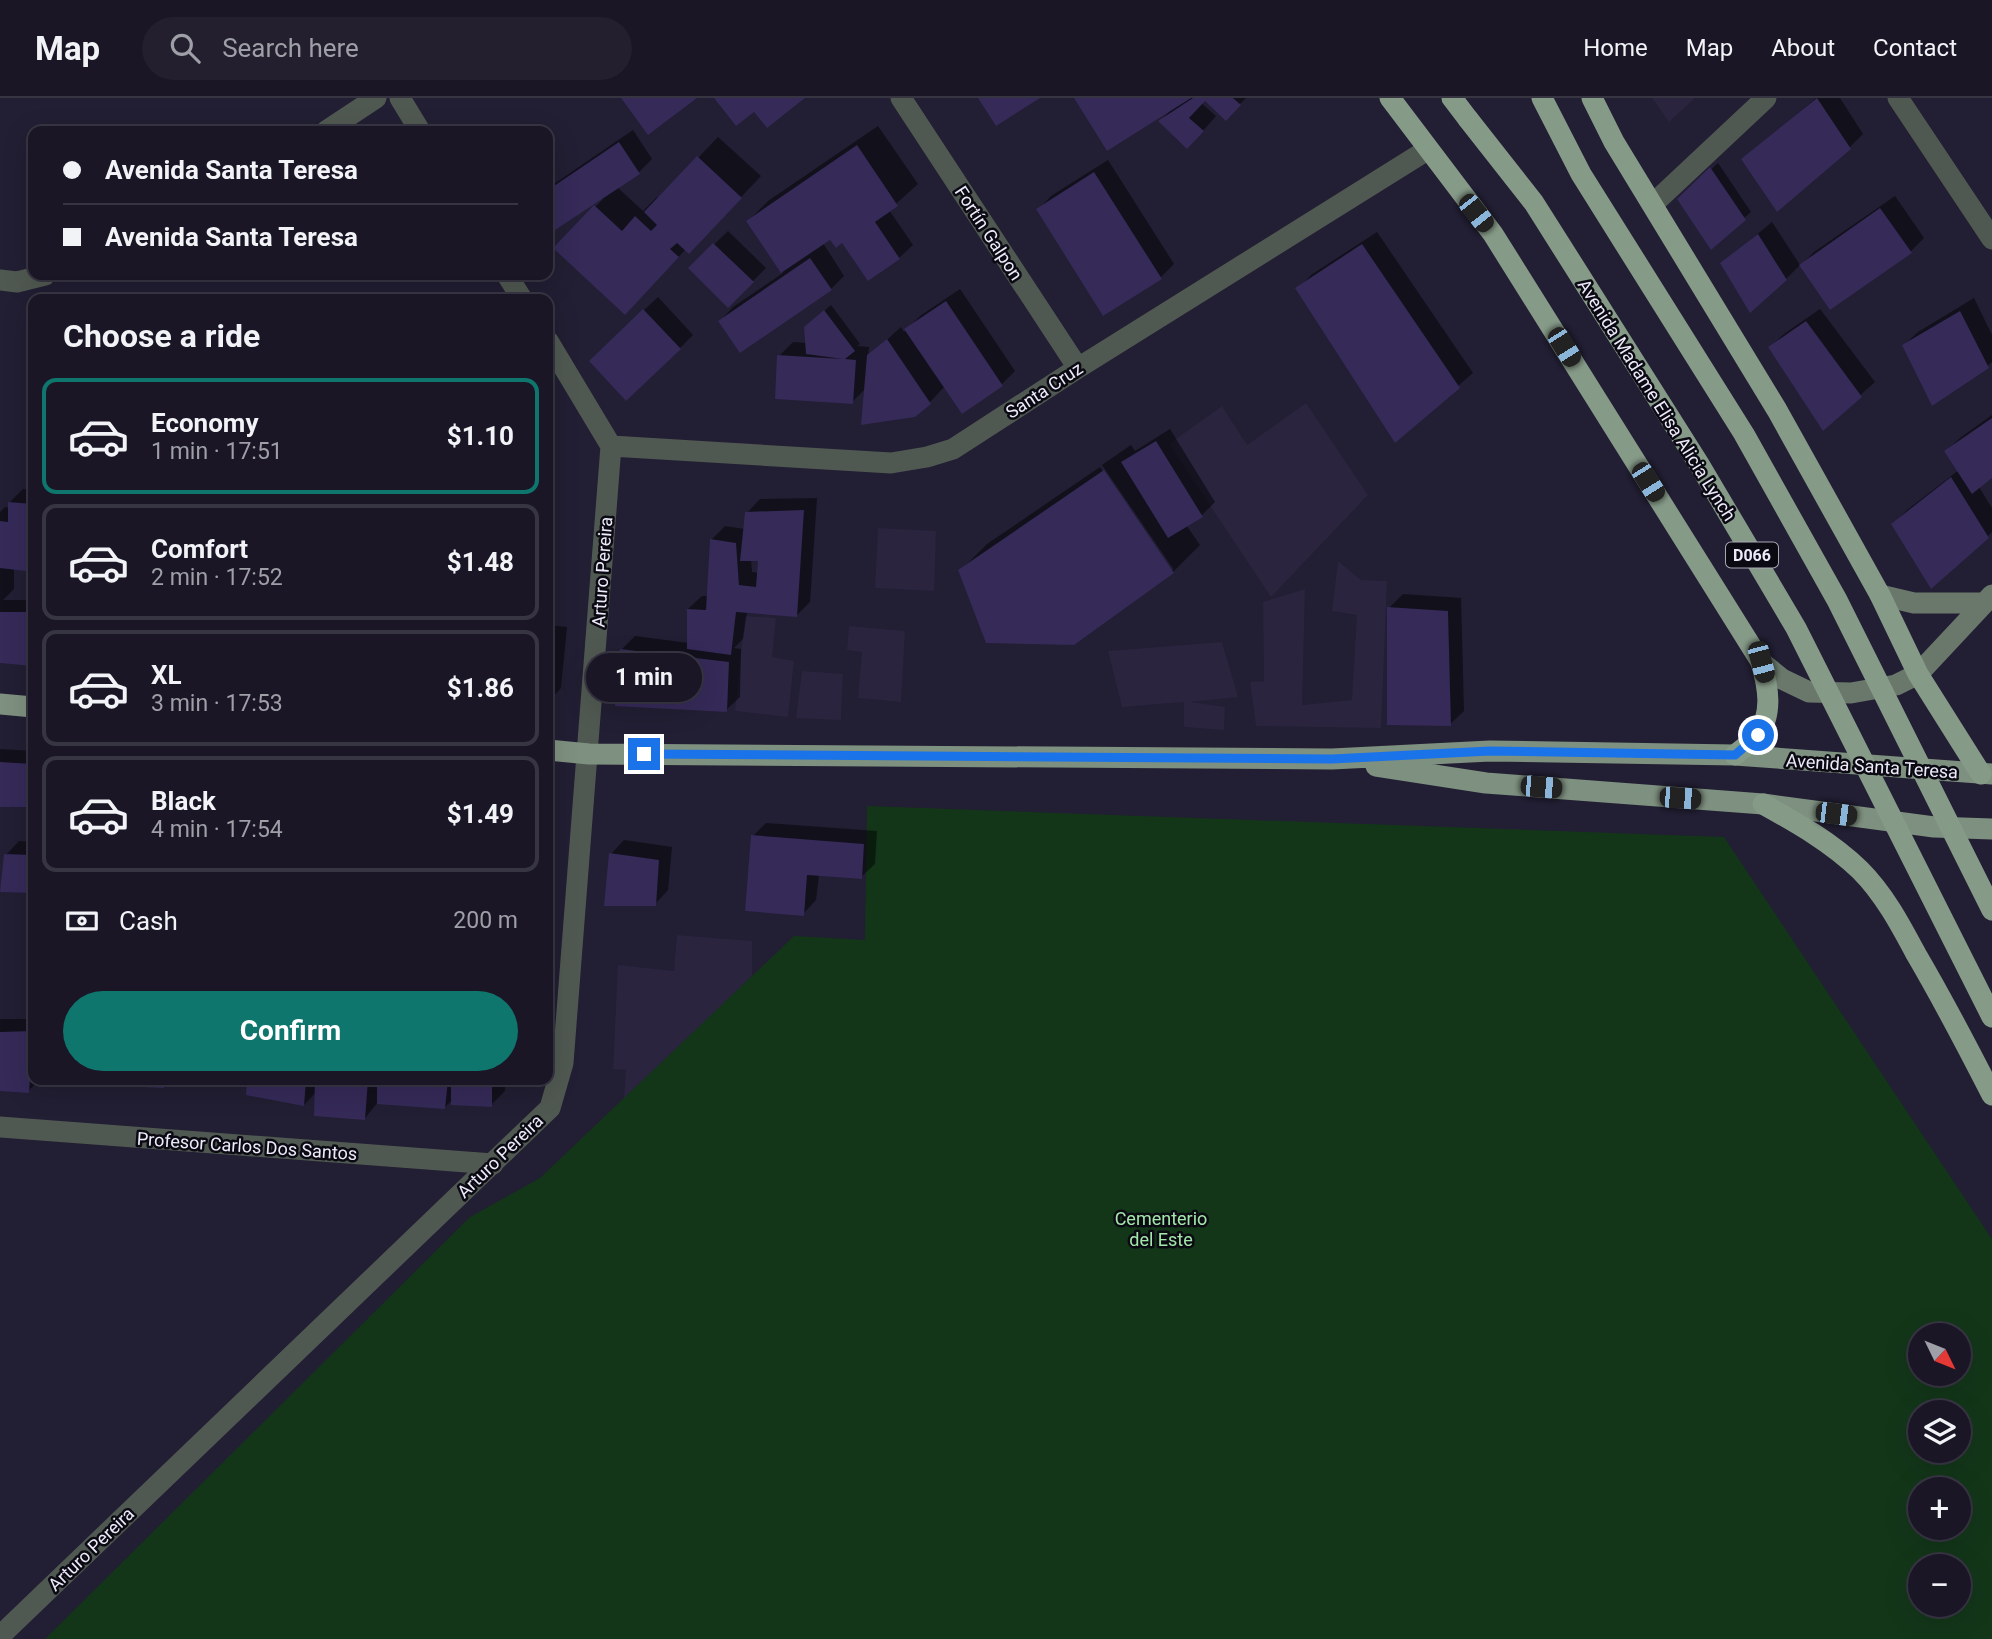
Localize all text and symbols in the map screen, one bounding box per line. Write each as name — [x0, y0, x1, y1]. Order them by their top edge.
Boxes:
search box — [142, 17, 632, 80]
text: Map — [35, 29, 100, 68]
icon: search — [166, 29, 204, 67]
text: Search here — [222, 33, 359, 63]
text: Home — [1583, 34, 1648, 62]
text: Map — [1686, 34, 1733, 62]
text: About — [1771, 34, 1835, 62]
text: Contact — [1873, 34, 1957, 62]
text: Avenida Santa Teresa — [105, 155, 358, 185]
street label: Fortín Galpon — [951, 182, 1027, 284]
car — [1455, 190, 1498, 236]
text: Avenida Santa Teresa — [105, 222, 358, 252]
street label: Avenida Madame Elisa Alicia Lynch — [1574, 275, 1740, 525]
text: Choose a ride — [63, 317, 260, 355]
car — [1544, 324, 1585, 370]
street label: Santa Cruz — [1002, 357, 1086, 423]
icon: car — [67, 405, 130, 468]
text: Economy — [151, 408, 258, 438]
text: $1.10 — [447, 421, 514, 451]
text: 1 min · 17:51 — [151, 438, 283, 465]
car — [1628, 459, 1669, 505]
street label: Arturo Pereira — [588, 516, 616, 628]
icon: car — [67, 531, 130, 594]
text: Comfort — [151, 534, 248, 564]
road number: D066 — [1726, 543, 1778, 568]
text: $1.48 — [447, 547, 514, 577]
text: 2 min · 17:52 — [151, 564, 283, 591]
car — [1746, 639, 1777, 685]
callout: 1 min — [586, 652, 702, 702]
icon: car — [67, 657, 130, 720]
text: XL — [151, 660, 182, 690]
text: 1 min — [615, 664, 673, 691]
text: $1.86 — [447, 673, 514, 703]
text: 3 min · 17:53 — [151, 690, 283, 717]
route start — [1742, 719, 1774, 751]
route end — [628, 738, 660, 770]
street label: Avenida Santa Teresa — [1785, 750, 1959, 782]
car — [1520, 775, 1563, 799]
icon: car — [67, 783, 130, 846]
text: Black — [151, 786, 216, 816]
car — [1659, 786, 1702, 810]
text: $1.49 — [447, 799, 514, 829]
car — [1814, 801, 1859, 827]
text: 4 min · 17:54 — [151, 816, 283, 843]
icon: cash — [63, 902, 101, 940]
text: Cash — [119, 906, 178, 936]
text: 200 m — [453, 907, 518, 934]
button: Confirm — [63, 991, 518, 1071]
street label: Arturo Pereira — [453, 1110, 547, 1202]
street label: Profesor Carlos Dos Santos — [136, 1128, 358, 1164]
park label: Cementerio del Este — [1115, 1208, 1207, 1250]
north arrow — [1908, 1323, 1970, 1386]
map controls — [1908, 1323, 1971, 1617]
button: layers — [1908, 1400, 1971, 1463]
button: + — [1908, 1477, 1971, 1540]
street label: Arturo Pereira — [44, 1503, 138, 1595]
button: − — [1908, 1554, 1971, 1617]

